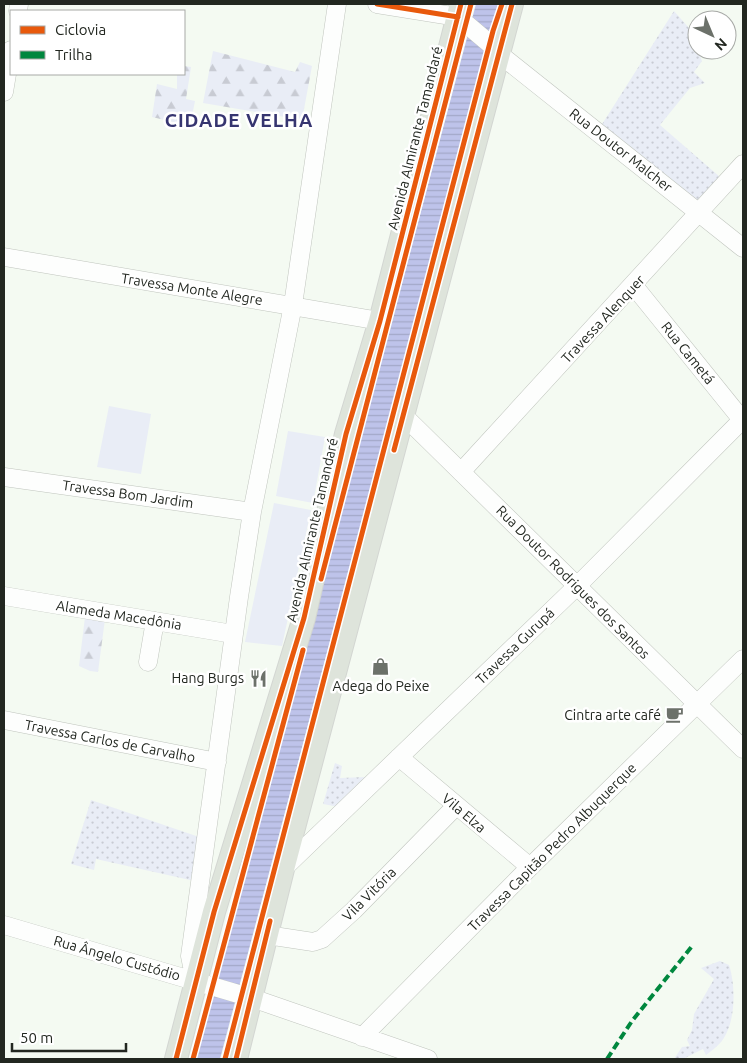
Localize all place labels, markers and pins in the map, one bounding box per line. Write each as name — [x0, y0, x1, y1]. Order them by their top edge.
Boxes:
shop icon: Adega do Peixe — [371, 656, 391, 676]
restaurant icon: Hang Burgs — [248, 668, 268, 688]
place label: Hang Burgs — [171, 670, 244, 686]
place label: Adega do Peixe — [333, 678, 429, 694]
cafe icon: Cintra arte café — [665, 705, 685, 725]
place label: Cintra arte café — [564, 707, 661, 723]

